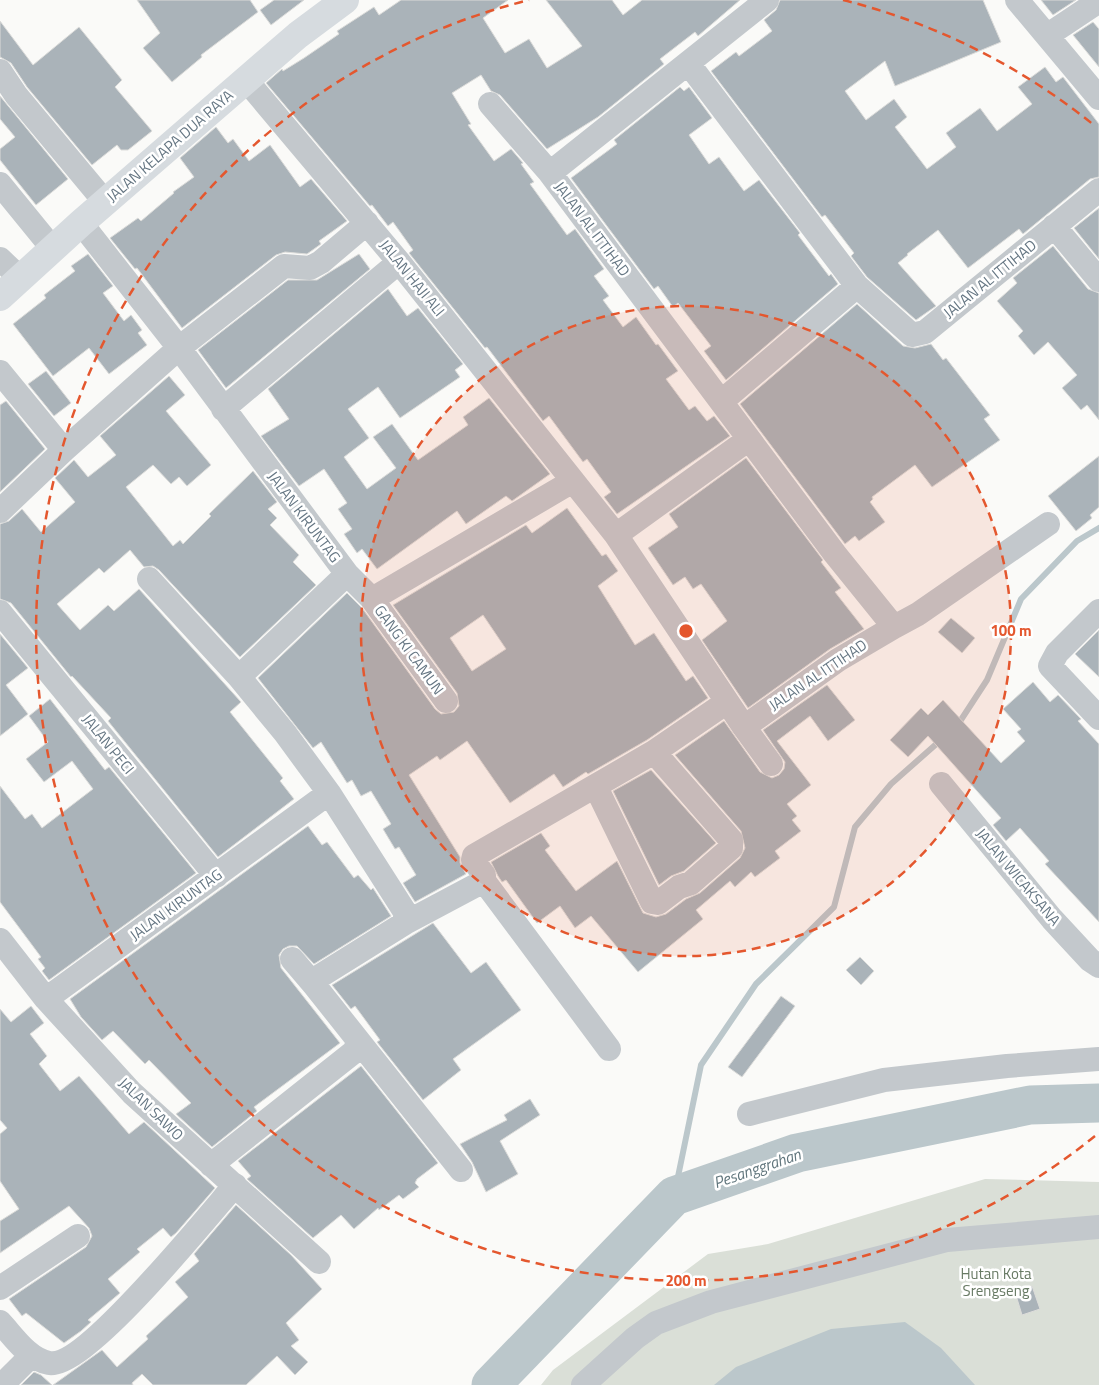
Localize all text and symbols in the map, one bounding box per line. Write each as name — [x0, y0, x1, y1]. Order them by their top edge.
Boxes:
street label: JALAN KELAPA DUA RAYA — [101, 84, 238, 207]
street label: JALAN AL ITTIHAD — [549, 176, 636, 281]
street label: JALAN HAJI ALI — [374, 234, 451, 321]
street label: JALAN AL ITTIHAD — [938, 234, 1041, 323]
street label: JALAN KIRUNTAG — [262, 466, 346, 567]
street label: GANG KI CAMUN — [369, 600, 450, 699]
text: 100 m — [990, 619, 1032, 642]
centre of rings — [677, 622, 695, 640]
street label: JALAN AL ITTIHAD — [764, 633, 871, 716]
street label: JALAN PECI — [77, 709, 140, 779]
street label: JALAN WICAKSANA — [971, 823, 1066, 931]
street label: JALAN KIRUNTAG — [125, 863, 227, 946]
street label: JALAN SAWO — [114, 1072, 189, 1146]
water label: Pesanggrahan — [710, 1142, 805, 1194]
park label: Hutan Kota Srengseng — [960, 1262, 1032, 1302]
text: 200 m — [665, 1269, 707, 1292]

